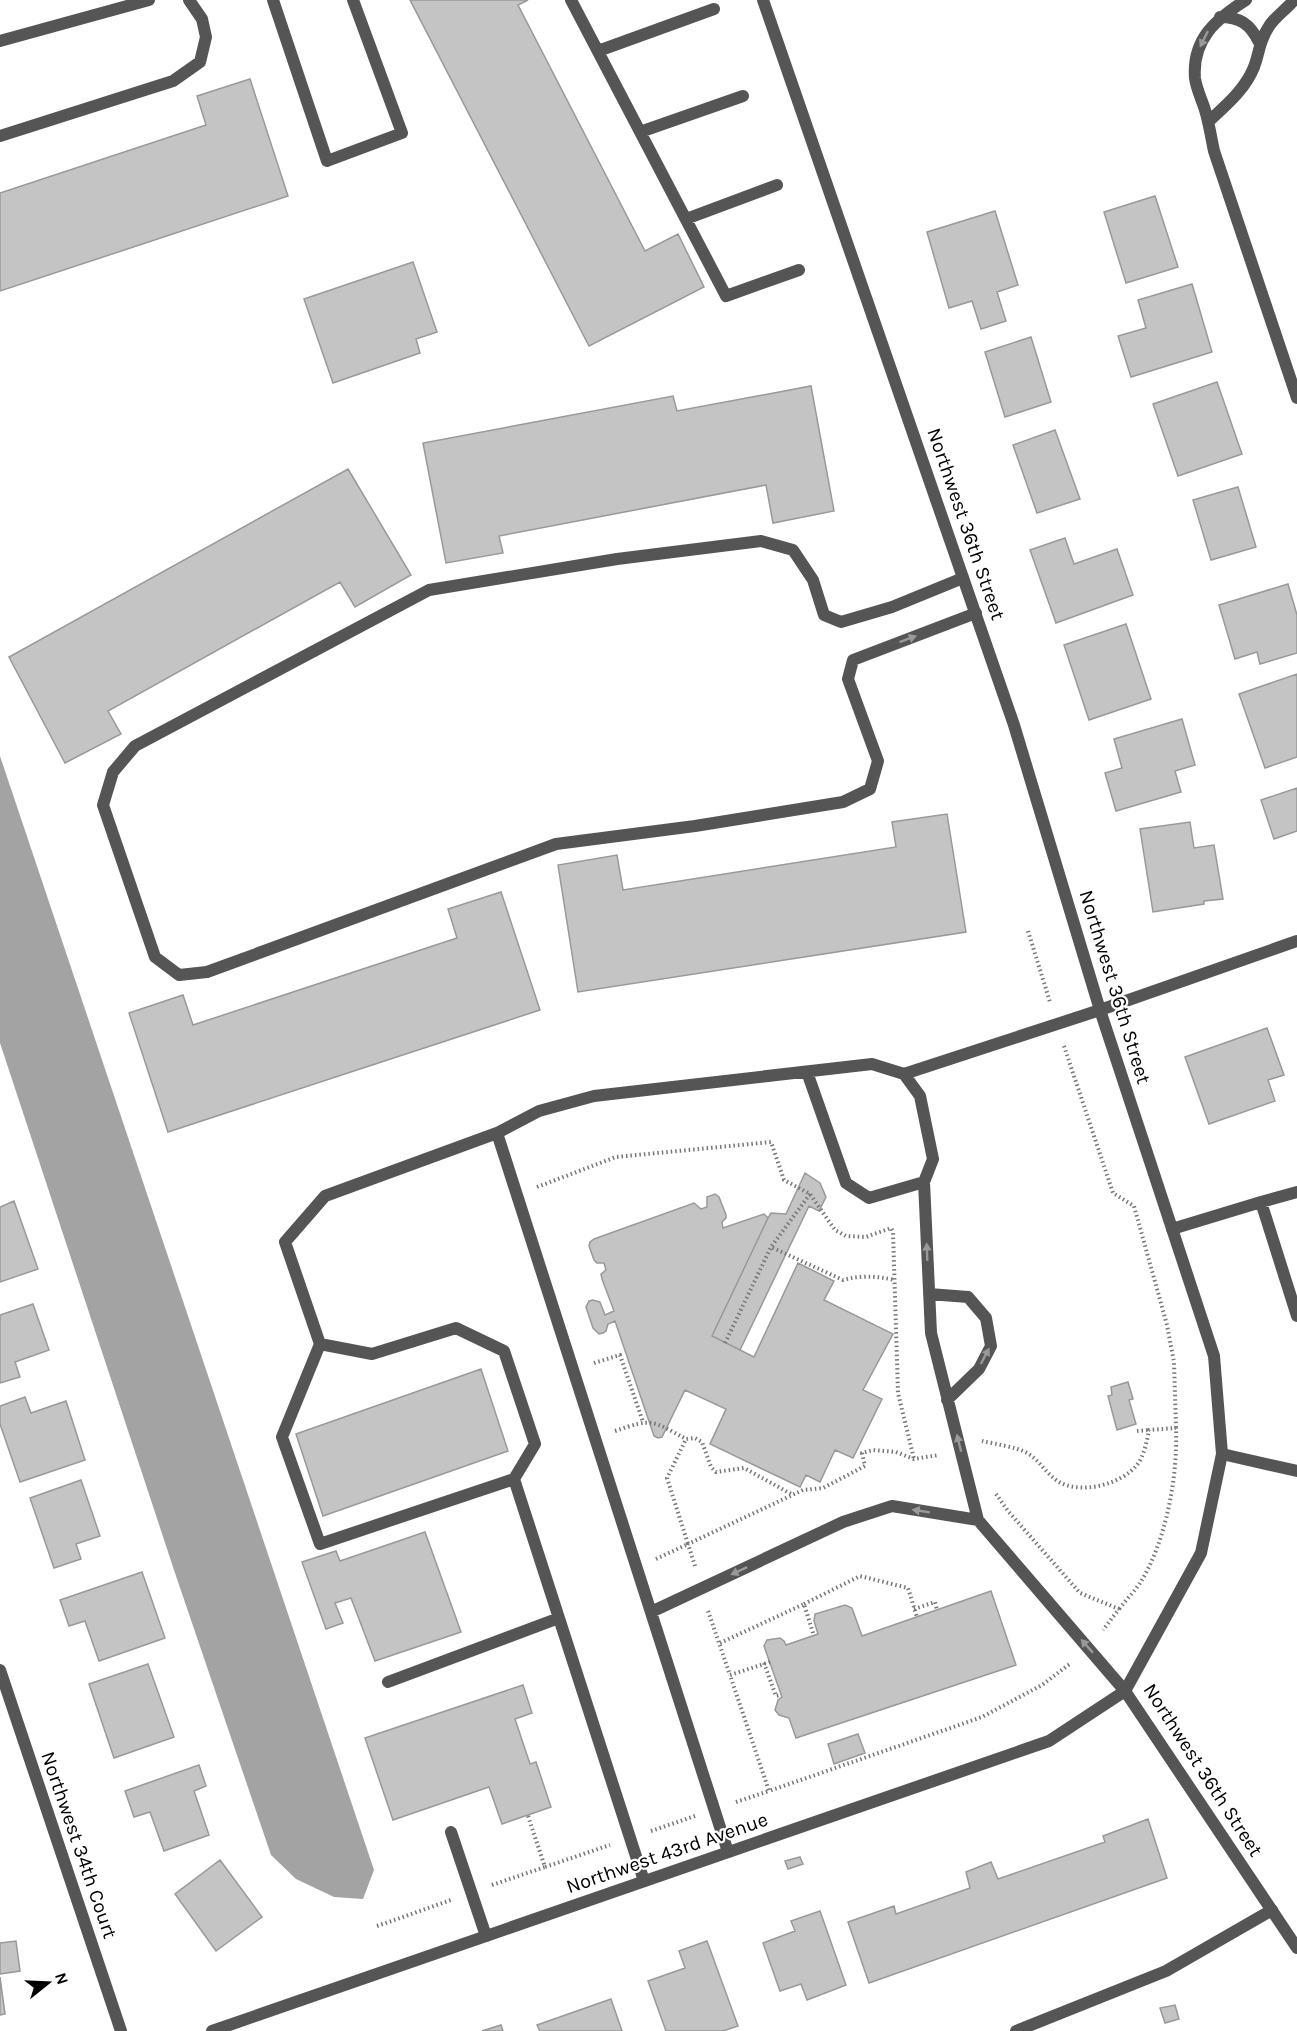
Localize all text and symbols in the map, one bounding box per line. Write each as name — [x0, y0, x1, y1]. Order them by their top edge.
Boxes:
one-way arrow — [1199, 31, 1209, 48]
street label: Northwest 36th Street — [922, 425, 1010, 623]
one-way arrow — [899, 634, 917, 643]
street label: Northwest 36th Street — [1075, 887, 1156, 1087]
one-way arrow — [923, 1242, 932, 1261]
one-way arrow — [981, 1348, 990, 1365]
one-way arrow — [953, 1434, 963, 1452]
one-way arrow — [911, 1506, 930, 1515]
one-way arrow — [731, 1567, 748, 1576]
one-way arrow — [1081, 1639, 1094, 1654]
street label: Northwest 36th Street — [1138, 1679, 1268, 1861]
street label: Northwest 34th Court — [36, 1748, 122, 1942]
street label: Northwest 43rd Avenue — [563, 1808, 771, 1898]
north arrow — [18, 1953, 78, 2013]
text: N — [51, 1970, 73, 1987]

